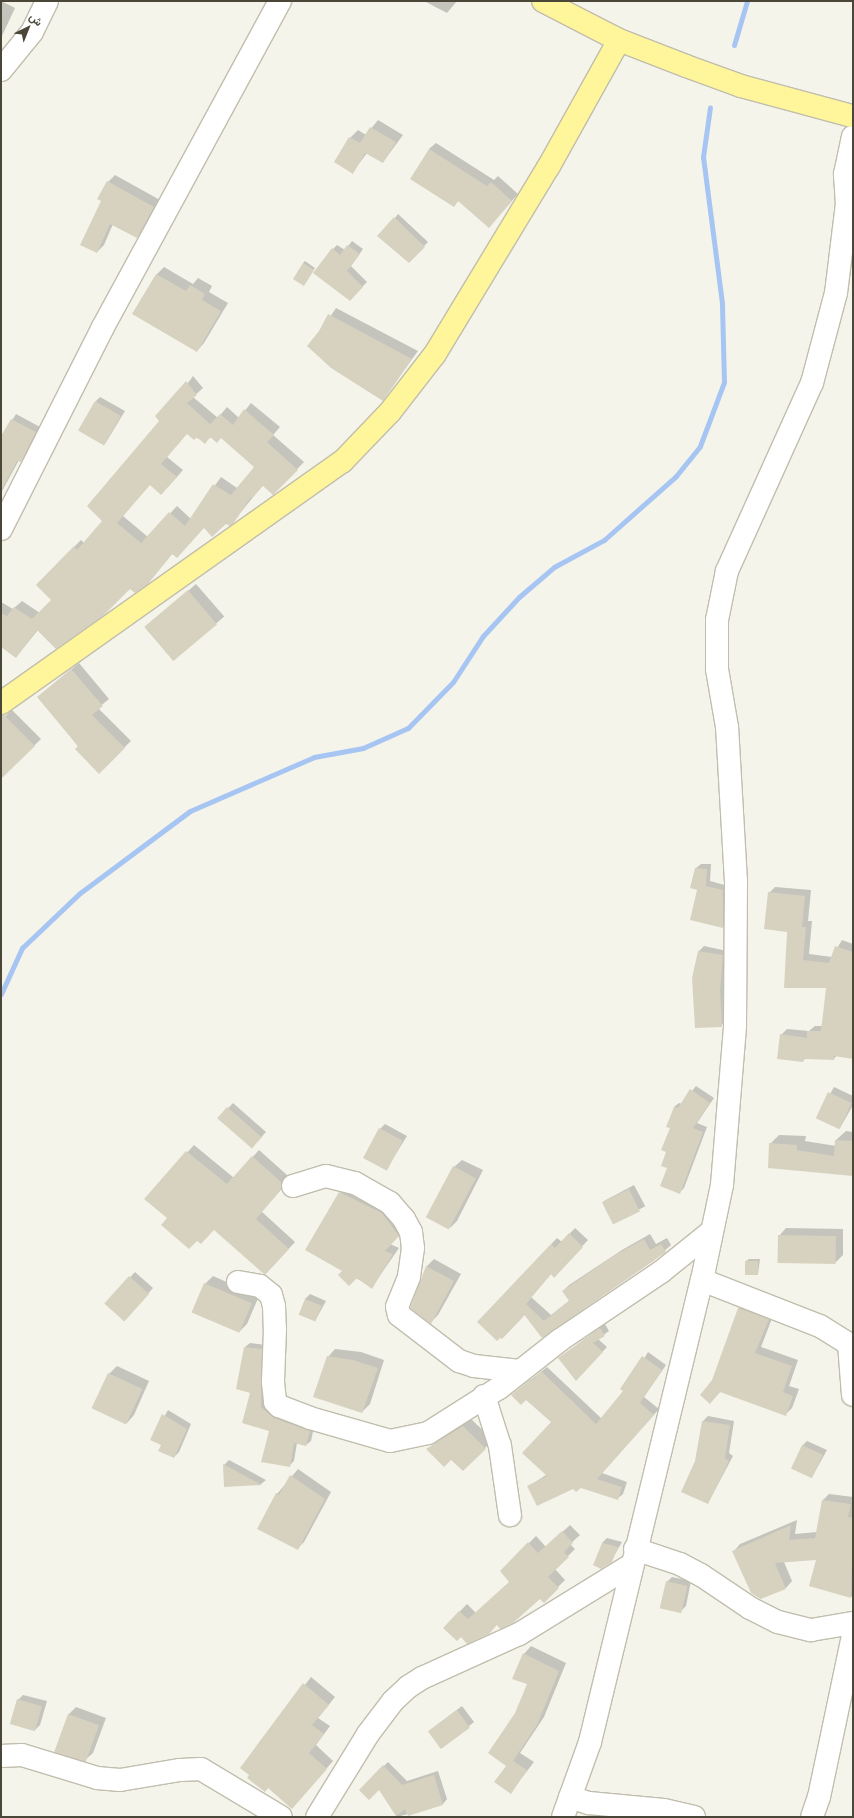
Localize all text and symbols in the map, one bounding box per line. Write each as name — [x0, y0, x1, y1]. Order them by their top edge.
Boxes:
north arrow — [8, 8, 48, 48]
text: ش — [27, 10, 45, 28]

